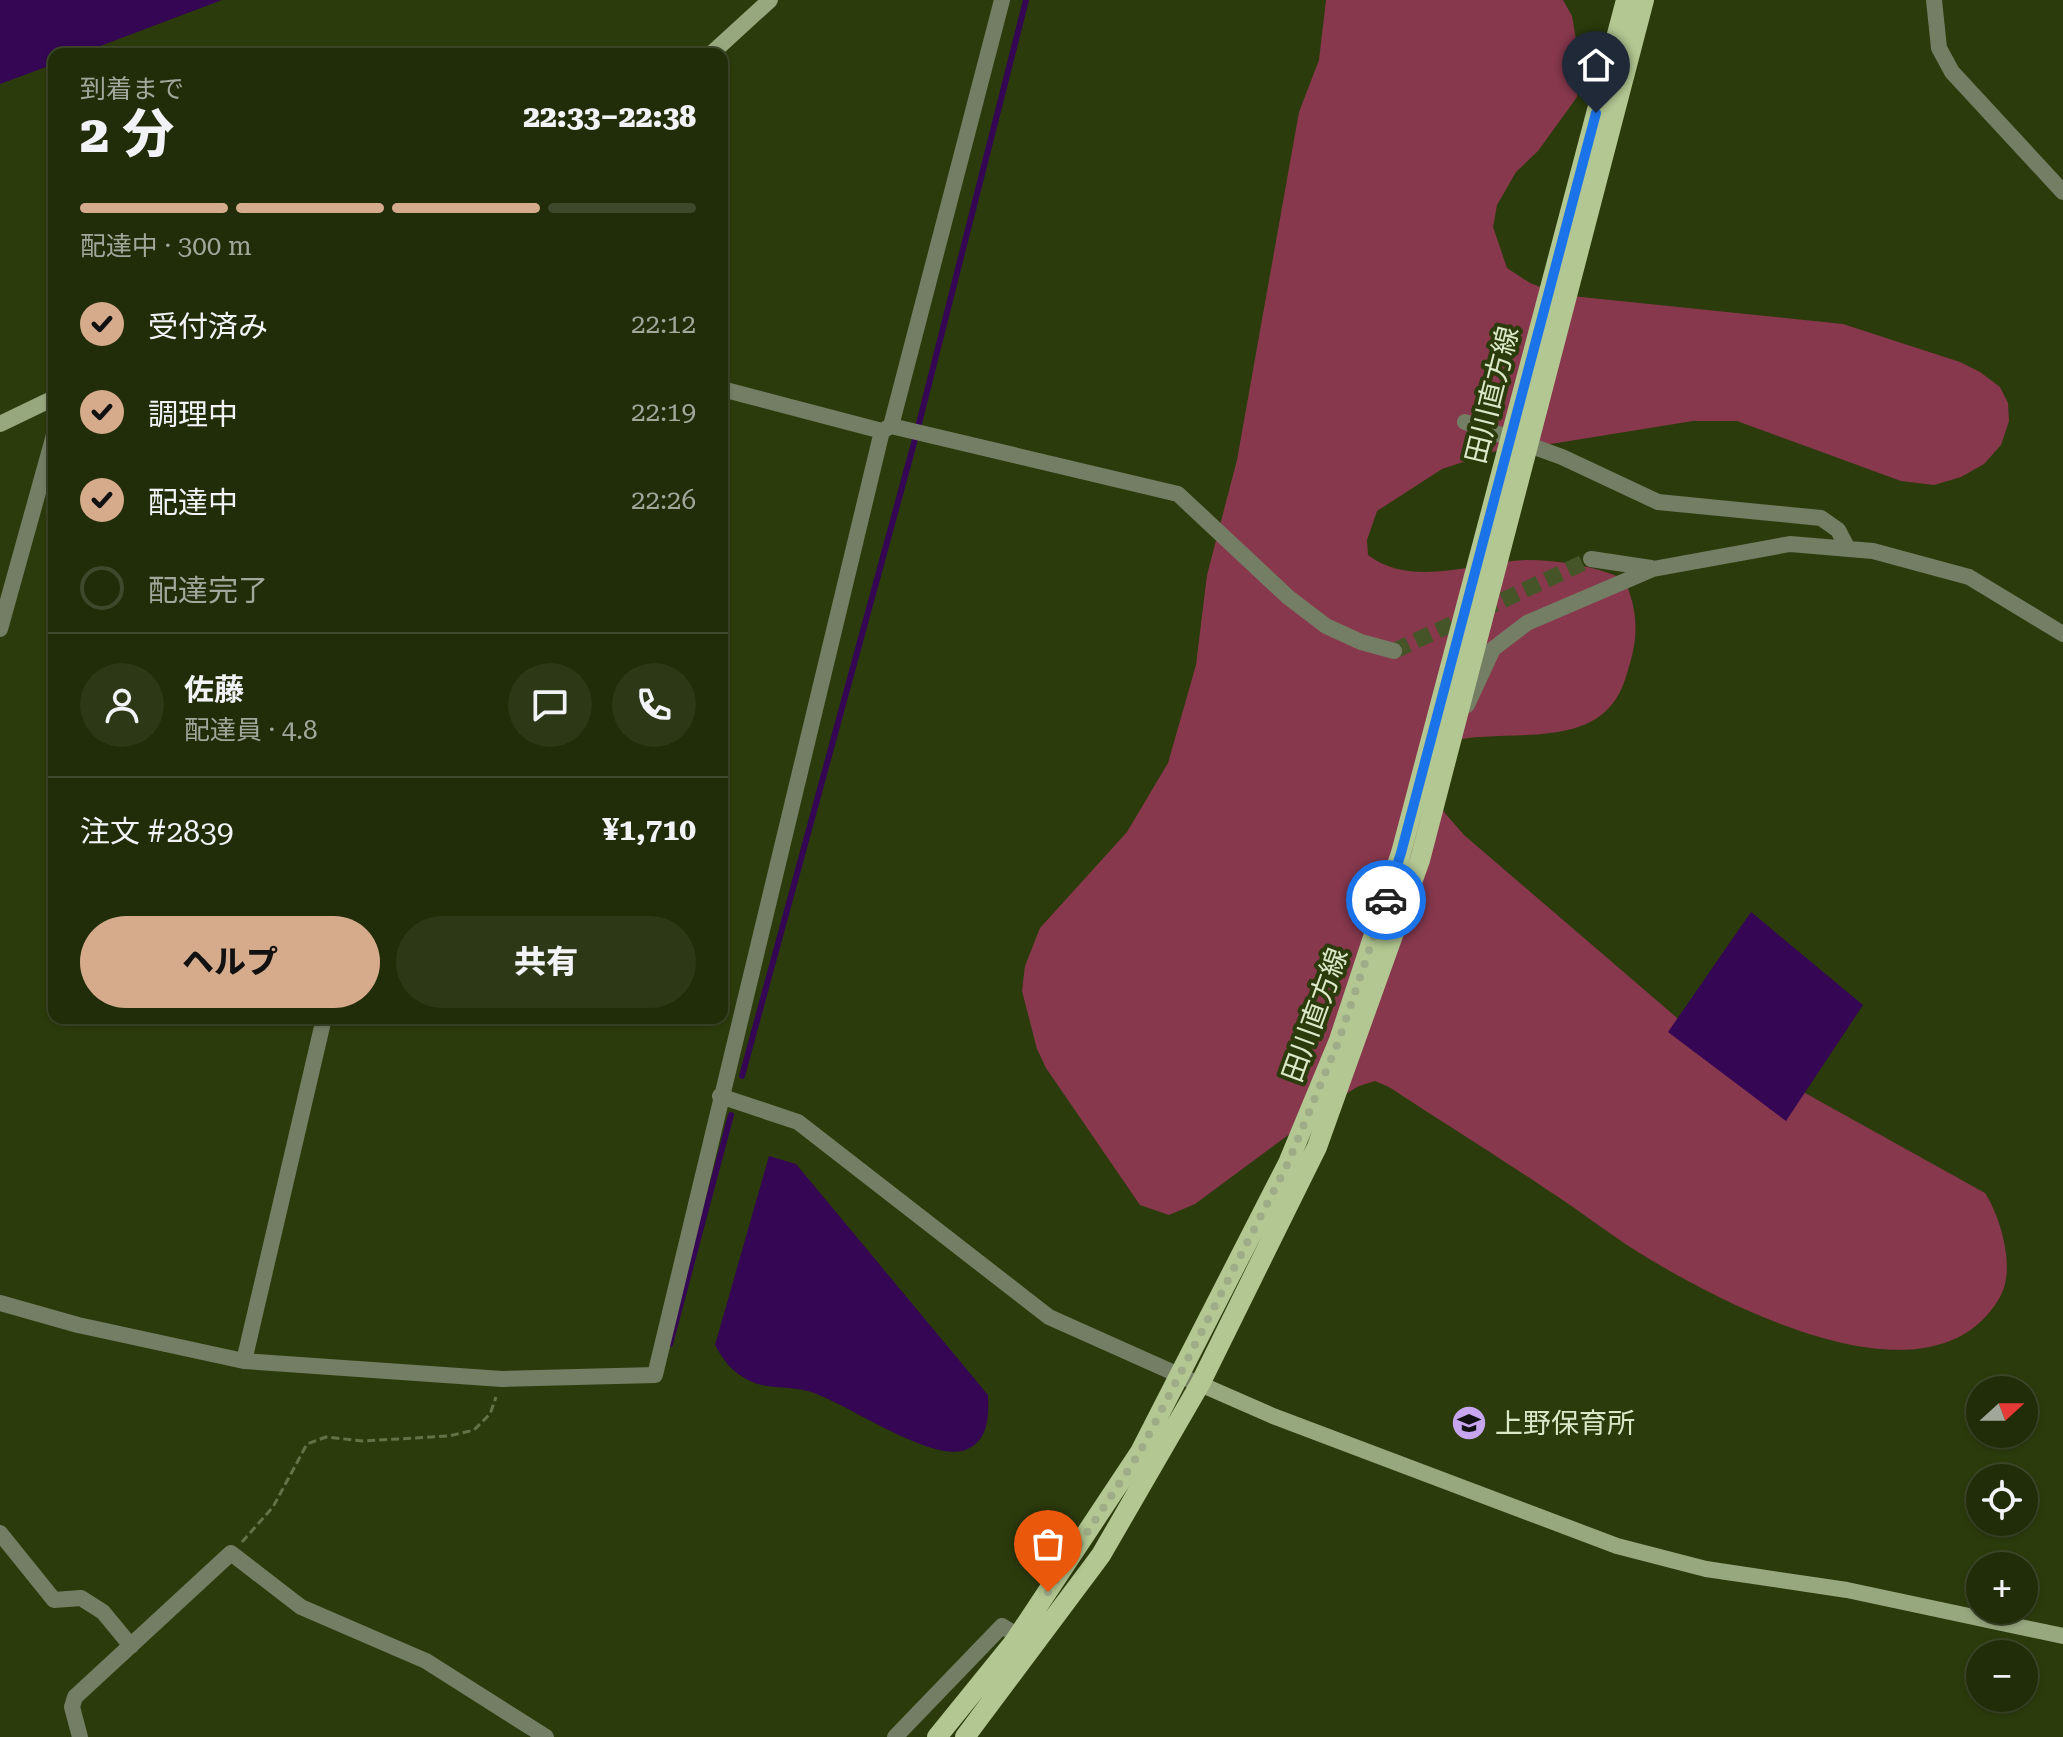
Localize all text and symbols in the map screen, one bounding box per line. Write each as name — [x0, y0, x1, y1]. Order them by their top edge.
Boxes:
pin — [1562, 31, 1630, 113]
icon: home — [1574, 43, 1618, 87]
text: 到着まで — [80, 74, 184, 104]
text: 22:33–22:38 — [523, 99, 696, 134]
text: 2 分 — [80, 104, 174, 165]
text: 配達中 · 300 m — [80, 231, 252, 261]
icon: check — [80, 302, 124, 346]
text: 受付済み — [148, 309, 268, 344]
text: 22:12 — [631, 309, 696, 339]
street label: 田川直方線 — [1459, 323, 1525, 467]
icon: check — [80, 390, 124, 434]
text: 調理中 — [148, 397, 238, 432]
text: 22:19 — [631, 397, 696, 427]
icon: check — [80, 478, 124, 522]
text: 配達中 — [148, 485, 238, 520]
text: 22:26 — [631, 485, 696, 515]
text: 配達完了 — [148, 573, 268, 608]
button: person — [80, 663, 164, 747]
button: chat — [508, 663, 592, 747]
button: phone — [612, 663, 696, 747]
text: 佐藤 — [184, 672, 244, 707]
text: 配達員 · 4.8 — [184, 715, 318, 745]
text: ¥1,710 — [602, 812, 696, 847]
text: 注文 #2839 — [80, 814, 234, 849]
courier — [1346, 860, 1426, 940]
icon: car — [1364, 878, 1408, 922]
button: ヘルプ — [80, 916, 380, 1008]
button: 共有 — [396, 916, 696, 1008]
street label: 田川直方線 — [1276, 944, 1354, 1086]
north arrow — [1966, 1376, 2038, 1448]
map controls — [1966, 1376, 2038, 1712]
school or university icon: 上野保育所 — [1450, 1404, 1488, 1442]
place label: 上野保育所 — [1495, 1407, 1635, 1440]
button: locate — [1966, 1464, 2038, 1536]
pin — [1014, 1510, 1082, 1592]
icon: bag — [1026, 1522, 1070, 1566]
button: + — [1966, 1552, 2038, 1624]
button: − — [1966, 1640, 2038, 1712]

